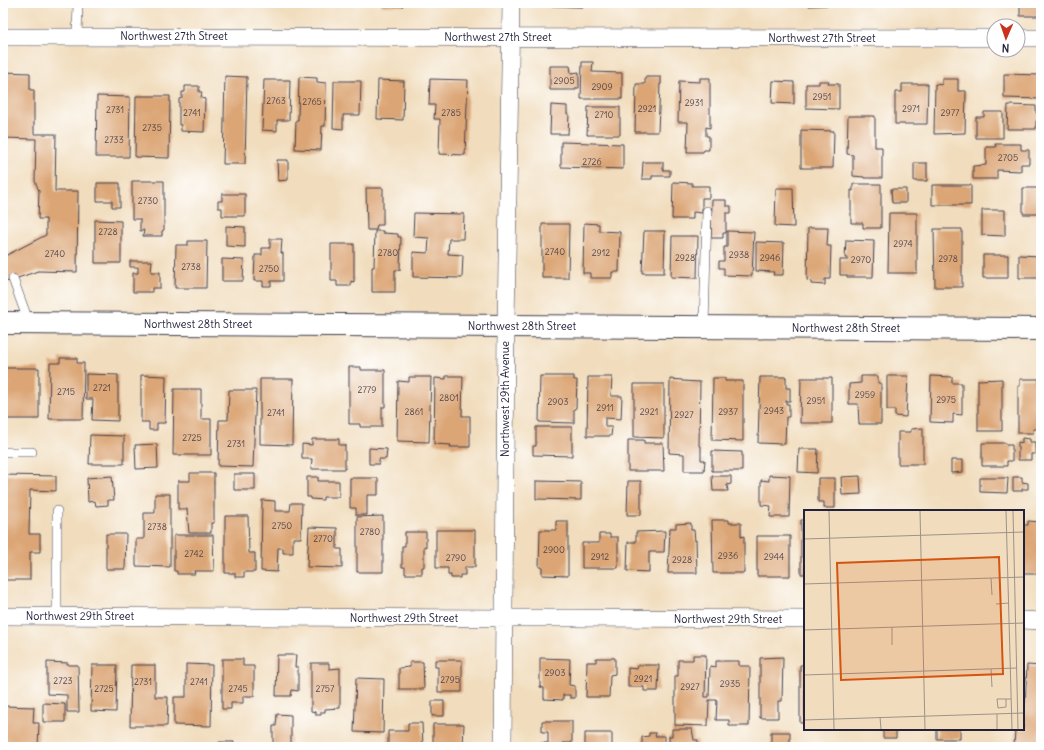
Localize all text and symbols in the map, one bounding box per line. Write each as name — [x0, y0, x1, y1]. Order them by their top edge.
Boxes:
north arrow — [986, 18, 1026, 58]
street label: Northwest 27th Street — [120, 29, 228, 43]
street label: Northwest 27th Street — [444, 30, 552, 44]
street label: Northwest 27th Street — [768, 31, 876, 45]
text: N — [1002, 41, 1010, 55]
house number: 2905 — [553, 75, 575, 86]
house number: 2909 — [591, 81, 613, 92]
house number: 2951 — [813, 91, 831, 102]
house number: 2763 — [266, 95, 286, 106]
house number: 2765 — [302, 96, 322, 107]
house number: 2931 — [685, 97, 703, 108]
house number: 2921 — [638, 103, 656, 114]
house number: 2971 — [902, 103, 920, 114]
house number: 2731 — [106, 104, 124, 115]
house number: 2741 — [183, 107, 201, 118]
house number: 2785 — [441, 107, 461, 118]
house number: 2977 — [941, 107, 960, 118]
house number: 2710 — [595, 109, 613, 120]
house number: 2735 — [142, 122, 162, 133]
house number: 2733 — [104, 134, 124, 145]
house number: 2705 — [998, 152, 1018, 163]
house number: 2726 — [582, 156, 602, 167]
house number: 2730 — [138, 195, 158, 206]
house number: 2728 — [98, 226, 118, 237]
house number: 2974 — [893, 238, 913, 249]
house number: 2740 — [545, 246, 565, 257]
house number: 2780 — [378, 247, 398, 258]
house number: 2912 — [592, 247, 610, 258]
house number: 2740 — [45, 248, 65, 259]
house number: 2938 — [729, 249, 749, 260]
house number: 2928 — [675, 252, 695, 263]
house number: 2946 — [760, 252, 780, 263]
house number: 2978 — [938, 253, 958, 264]
house number: 2970 — [851, 254, 871, 265]
house number: 2738 — [181, 261, 201, 272]
house number: 2750 — [259, 263, 279, 274]
street label: Northwest 28th Street — [144, 317, 253, 331]
street label: Northwest 28th Street — [468, 319, 577, 333]
street label: Northwest 28th Street — [792, 321, 901, 335]
street label: Northwest 29th Avenue — [498, 341, 512, 457]
house number: 2721 — [93, 382, 111, 393]
house number: 2779 — [358, 384, 376, 395]
house number: 2715 — [57, 386, 75, 397]
house number: 2959 — [855, 389, 875, 400]
house number: 2801 — [439, 392, 459, 403]
house number: 2975 — [936, 394, 956, 405]
house number: 2951 — [807, 395, 825, 406]
house number: 2903 — [547, 396, 569, 407]
house number: 2911 — [596, 402, 614, 413]
house number: 2943 — [764, 405, 784, 416]
house number: 2861 — [405, 406, 423, 417]
house number: 2921 — [640, 406, 658, 417]
house number: 2937 — [718, 406, 738, 417]
house number: 2741 — [267, 407, 285, 418]
house number: 2927 — [674, 409, 694, 420]
house number: 2725 — [182, 432, 202, 443]
house number: 2731 — [227, 438, 245, 449]
inset map — [804, 510, 1024, 730]
house number: 2750 — [272, 520, 292, 531]
house number: 2738 — [147, 521, 167, 532]
house number: 2780 — [360, 526, 380, 537]
house number: 2770 — [313, 533, 333, 544]
house number: 2900 — [543, 544, 565, 555]
house number: 2742 — [184, 548, 204, 559]
house number: 2936 — [718, 550, 738, 561]
house number: 2912 — [591, 551, 609, 562]
house number: 2944 — [764, 551, 784, 562]
house number: 2790 — [446, 552, 466, 563]
house number: 2928 — [672, 554, 692, 565]
street label: Northwest 29th Street — [26, 609, 135, 623]
street label: Northwest 29th Street — [350, 611, 459, 625]
street label: Northwest 29th Street — [674, 612, 783, 626]
house number: 2903 — [544, 667, 566, 678]
house number: 2921 — [634, 673, 652, 684]
house number: 2795 — [440, 674, 460, 685]
house number: 2723 — [53, 675, 73, 686]
house number: 2731 — [134, 676, 152, 687]
house number: 2741 — [190, 676, 208, 687]
house number: 2935 — [720, 678, 740, 689]
house number: 2927 — [680, 681, 700, 692]
house number: 2725 — [94, 683, 114, 694]
house number: 2745 — [228, 683, 248, 694]
house number: 2757 — [316, 683, 335, 694]

